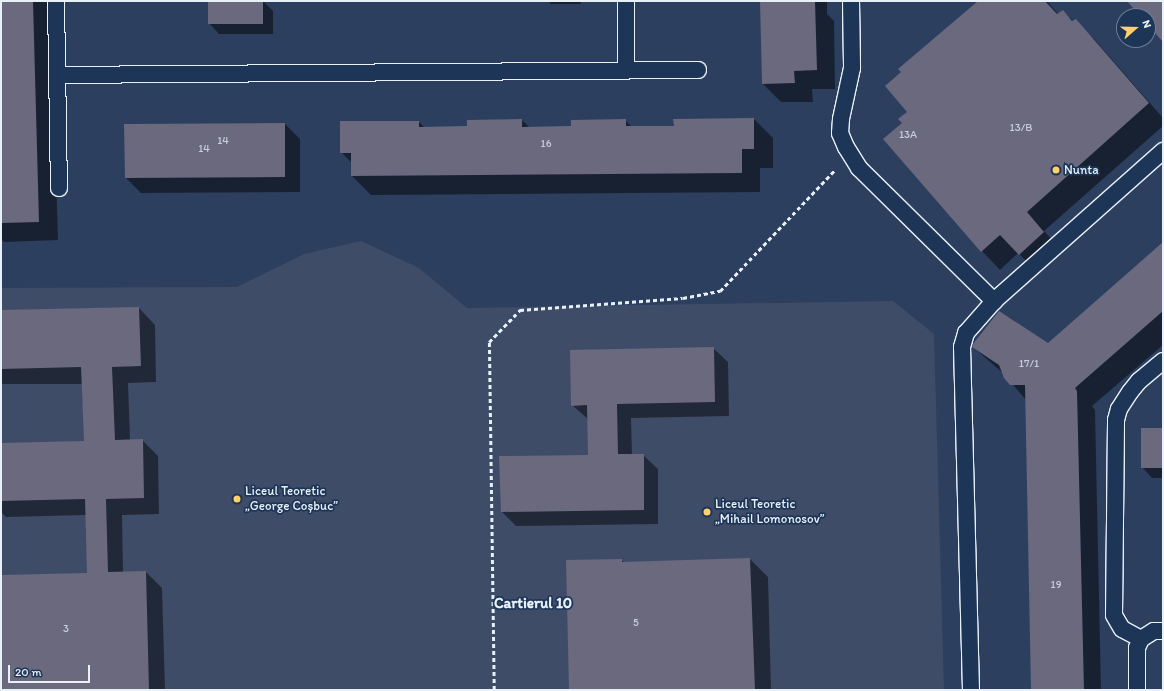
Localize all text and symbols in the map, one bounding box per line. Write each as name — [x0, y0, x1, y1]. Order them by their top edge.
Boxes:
north arrow — [1116, 8, 1156, 48]
text: N — [1139, 18, 1154, 30]
house number: 13/B — [1010, 121, 1032, 135]
house number: 13A — [899, 128, 917, 142]
house number: 14 — [217, 134, 229, 148]
house number: 16 — [541, 137, 551, 151]
house number: 14 — [198, 142, 210, 156]
place label: Nunta — [1064, 162, 1099, 178]
marker: Nunta — [1051, 165, 1061, 175]
house number: 17/1 — [1019, 357, 1039, 371]
place label: Liceul Teoretic „George Coșbuc” — [245, 484, 338, 515]
marker: Liceul Teoretic „George Coșbuc” — [232, 494, 242, 504]
place label: Liceul Teoretic „Mihail Lomonosov” — [715, 497, 824, 528]
marker: Liceul Teoretic „Mihail Lomonosov” — [702, 507, 712, 517]
house number: 19 — [1051, 578, 1061, 592]
district label: Cartierul 10 — [494, 595, 572, 613]
house number: 5 — [633, 616, 639, 630]
house number: 3 — [63, 622, 69, 636]
scale bar — [10, 657, 92, 683]
text: 20 m — [15, 665, 42, 679]

